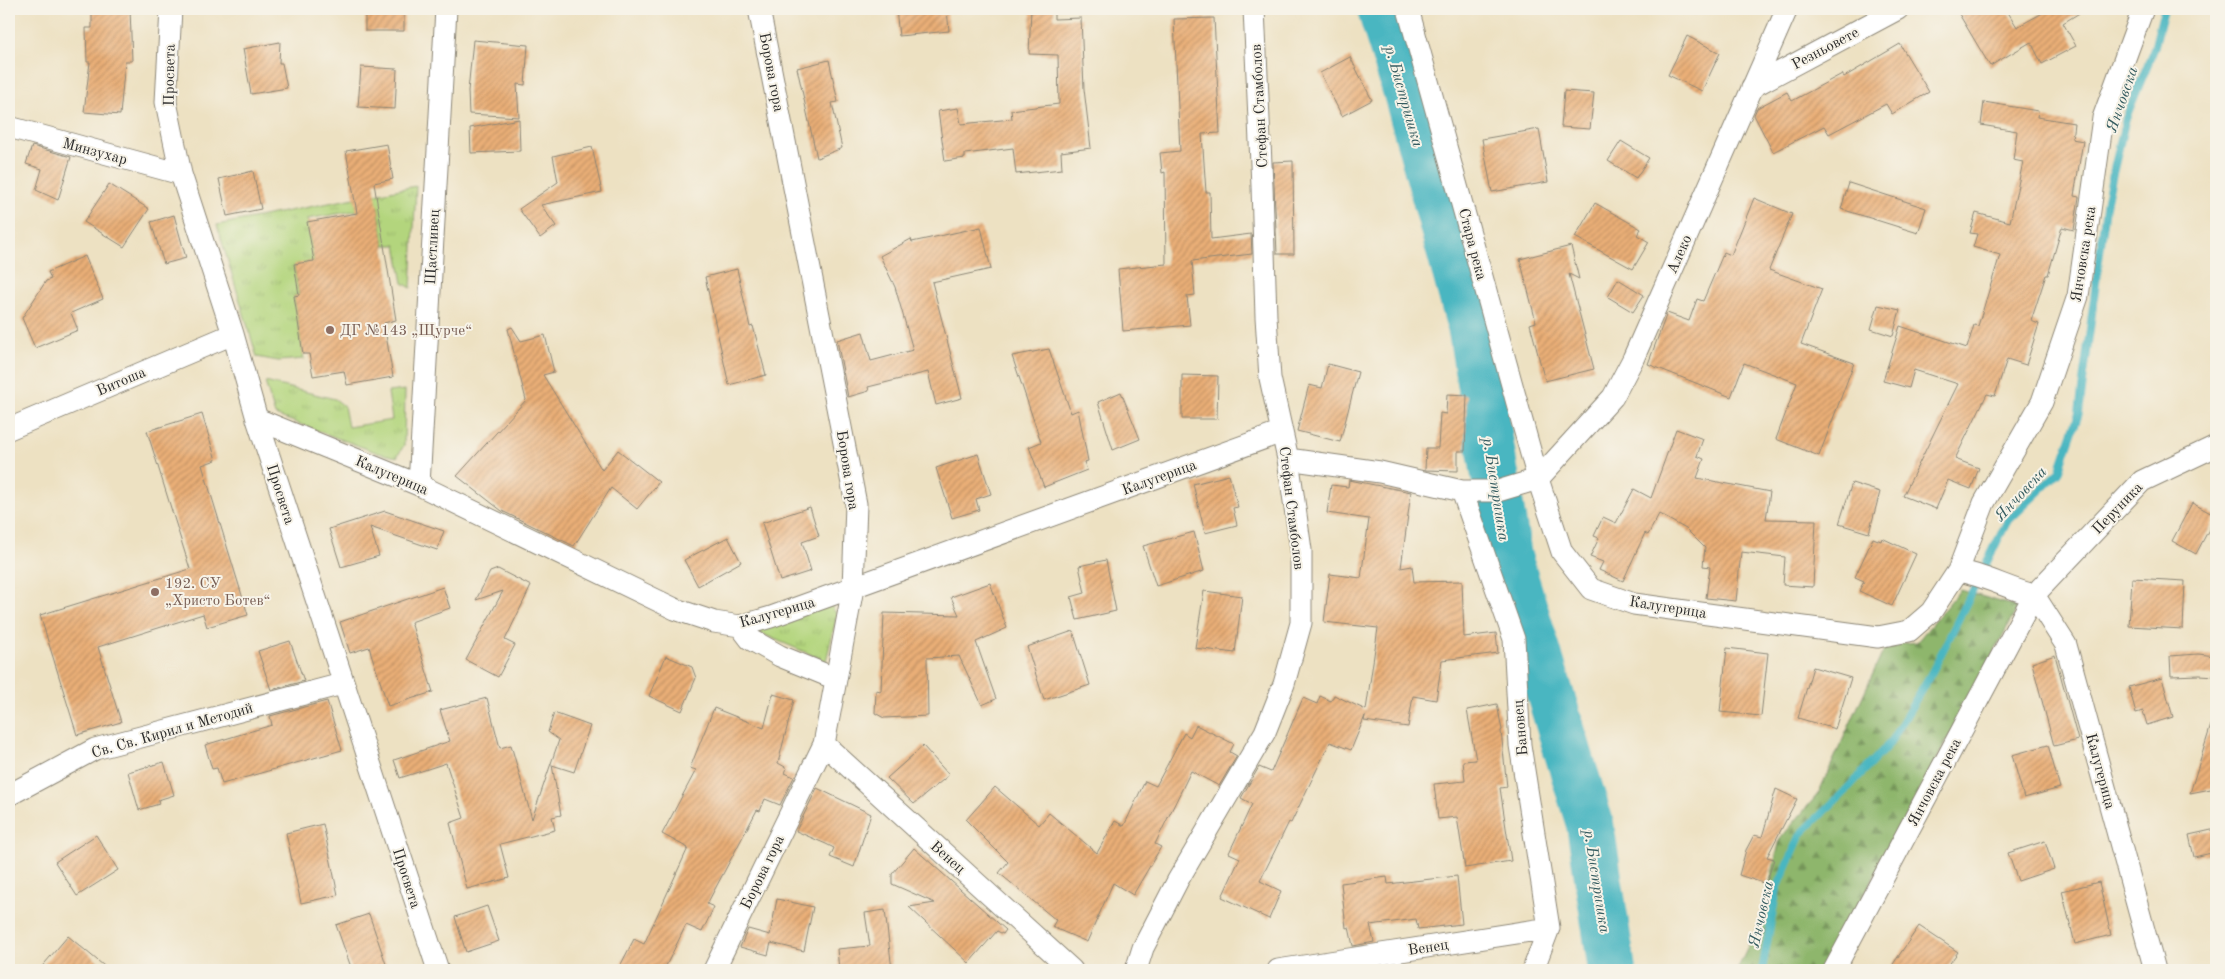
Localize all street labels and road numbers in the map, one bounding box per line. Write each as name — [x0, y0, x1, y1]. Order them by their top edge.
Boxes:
street label: Резньовете — [1790, 25, 1862, 73]
street label: Борова гора — [755, 31, 786, 114]
street label: Просвета — [162, 43, 179, 106]
street label: Стефан Стамболов — [1250, 44, 1271, 168]
street label: Минзухар — [61, 137, 129, 168]
street label: Янчовска река — [2069, 205, 2100, 303]
street label: Стара река — [1455, 207, 1488, 282]
street label: Щастливец — [424, 208, 443, 285]
street label: Алеко — [1665, 233, 1696, 276]
street label: Витоша — [95, 365, 149, 399]
street label: Борова гора — [833, 429, 860, 512]
street label: Стефан Стамболов — [1276, 446, 1306, 571]
street label: Калугерица — [353, 454, 431, 499]
street label: Калугерица — [1120, 458, 1199, 499]
street label: Просвета — [263, 463, 296, 527]
street label: Перуника — [2090, 480, 2147, 538]
street label: Калугерица — [738, 595, 818, 631]
street label: Калугерица — [1628, 595, 1708, 622]
street label: Бановец — [1512, 699, 1531, 756]
street label: Св. Св. Кирил и Методий — [90, 701, 255, 762]
street label: Калугерица — [2082, 732, 2117, 812]
street label: Янчовска река — [1906, 736, 1965, 829]
street label: Борова гора — [739, 833, 788, 912]
street label: Венец — [927, 839, 968, 878]
street label: Просвета — [389, 847, 422, 911]
street label: Венец — [1407, 938, 1450, 959]

